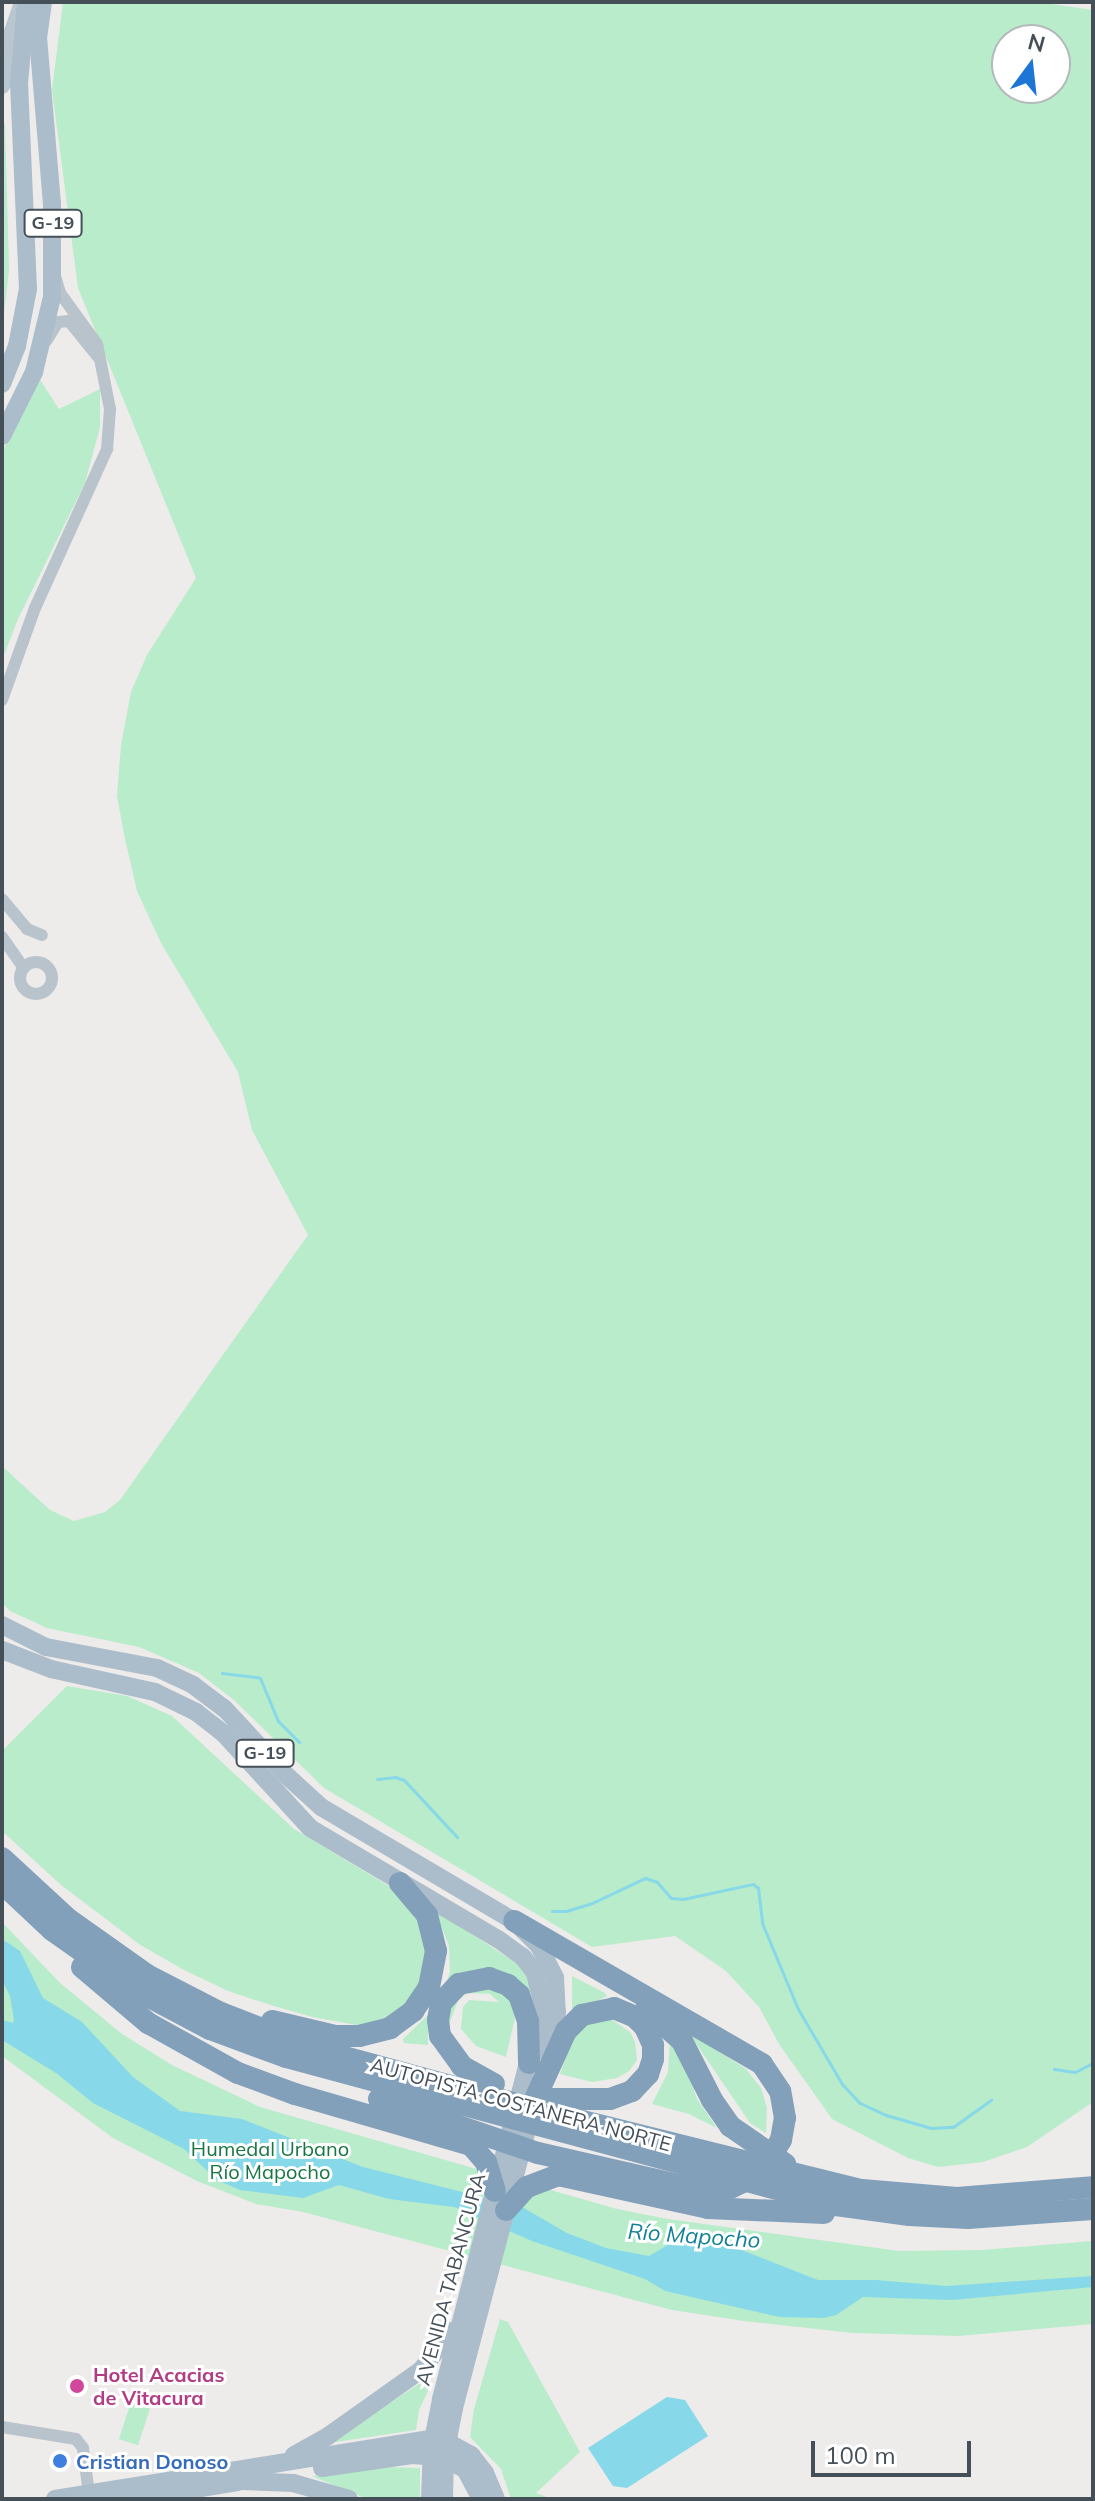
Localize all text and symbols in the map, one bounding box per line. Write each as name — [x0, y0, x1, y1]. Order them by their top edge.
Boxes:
north arrow — [991, 24, 1071, 104]
text: N — [1025, 27, 1048, 58]
road number: G-19 — [23, 209, 83, 237]
road number: G-19 — [235, 1739, 295, 1767]
street label: AUTOPISTA COSTANERA NORTE — [368, 2052, 674, 2156]
park label: Humedal Urbano Río Mapocho — [191, 2136, 349, 2183]
street label: AVENIDA TABANCURA — [410, 2170, 490, 2388]
water label: Río Mapocho — [627, 2218, 761, 2254]
place label: Hotel Acacias de Vitacura — [93, 2362, 224, 2409]
marker: Hotel Acacias de Vitacura — [68, 2377, 86, 2395]
scale bar — [815, 2425, 975, 2475]
text: 100 m — [825, 2440, 896, 2470]
place label: Cristian Donoso — [76, 2449, 228, 2473]
marker: Cristian Donoso — [51, 2452, 69, 2470]

